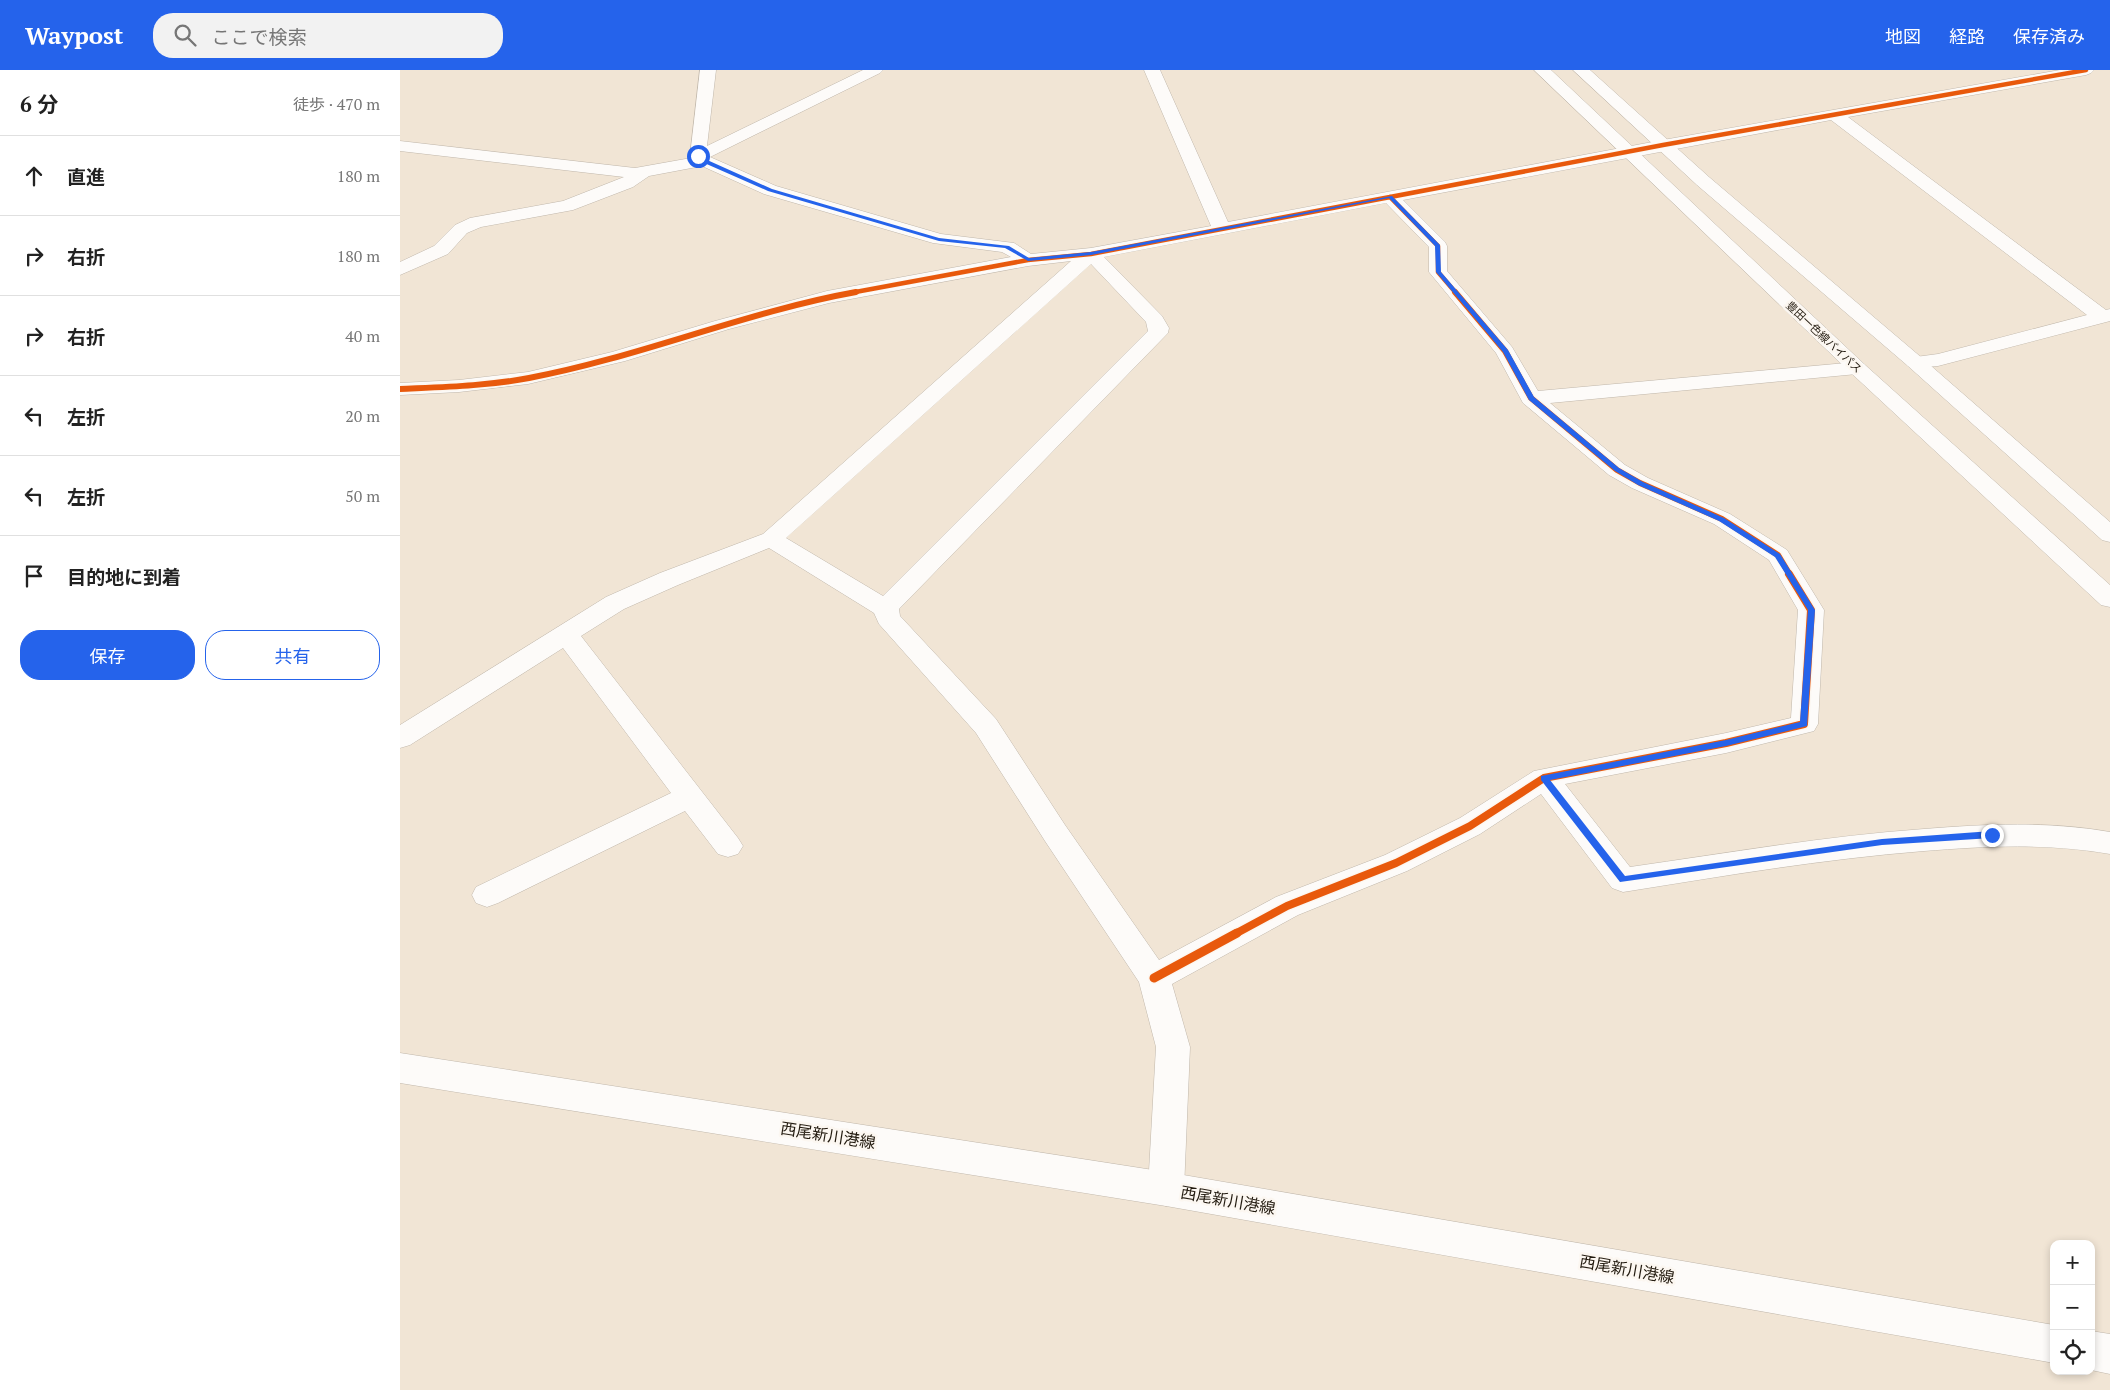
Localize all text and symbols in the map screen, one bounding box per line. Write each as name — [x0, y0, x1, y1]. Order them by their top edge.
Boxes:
search box — [153, 13, 503, 58]
text: Waypost — [25, 19, 123, 51]
icon: search — [171, 21, 199, 49]
text: ここで検索 — [211, 24, 306, 49]
text: 地図 — [1885, 24, 1921, 48]
text: 経路 — [1949, 24, 1985, 48]
text: 保存済み — [2013, 24, 2085, 48]
text: 6 分 — [20, 90, 59, 118]
text: 徒歩 · 470 m — [293, 93, 380, 115]
route start — [687, 145, 710, 168]
icon: ahead — [20, 162, 48, 190]
text: 直進 — [67, 164, 105, 189]
text: 180 m — [337, 165, 380, 187]
icon: right — [20, 242, 48, 270]
text: 右折 — [67, 244, 105, 269]
text: 180 m — [337, 245, 380, 267]
street label: 豊田一色線バイパス — [1783, 298, 1865, 376]
icon: right — [20, 322, 48, 350]
text: 右折 — [67, 324, 105, 349]
text: 40 m — [345, 325, 380, 347]
icon: left — [20, 402, 48, 430]
text: 左折 — [67, 404, 105, 429]
text: 20 m — [345, 405, 380, 427]
icon: left — [20, 482, 48, 510]
text: 左折 — [67, 484, 105, 509]
text: 50 m — [345, 485, 380, 507]
icon: arrive — [20, 562, 48, 590]
text: 目的地に到着 — [67, 564, 181, 589]
button: 保存 — [20, 630, 195, 680]
button: 共有 — [205, 630, 380, 680]
route end — [1981, 824, 2004, 847]
street label: 西尾新川港線 — [779, 1117, 877, 1153]
street label: 西尾新川港線 — [1179, 1181, 1277, 1219]
map controls — [2050, 1240, 2095, 1375]
button: + — [2050, 1240, 2095, 1285]
street label: 西尾新川港線 — [1578, 1250, 1676, 1288]
button: − — [2050, 1285, 2095, 1330]
button: locate — [2050, 1330, 2095, 1375]

